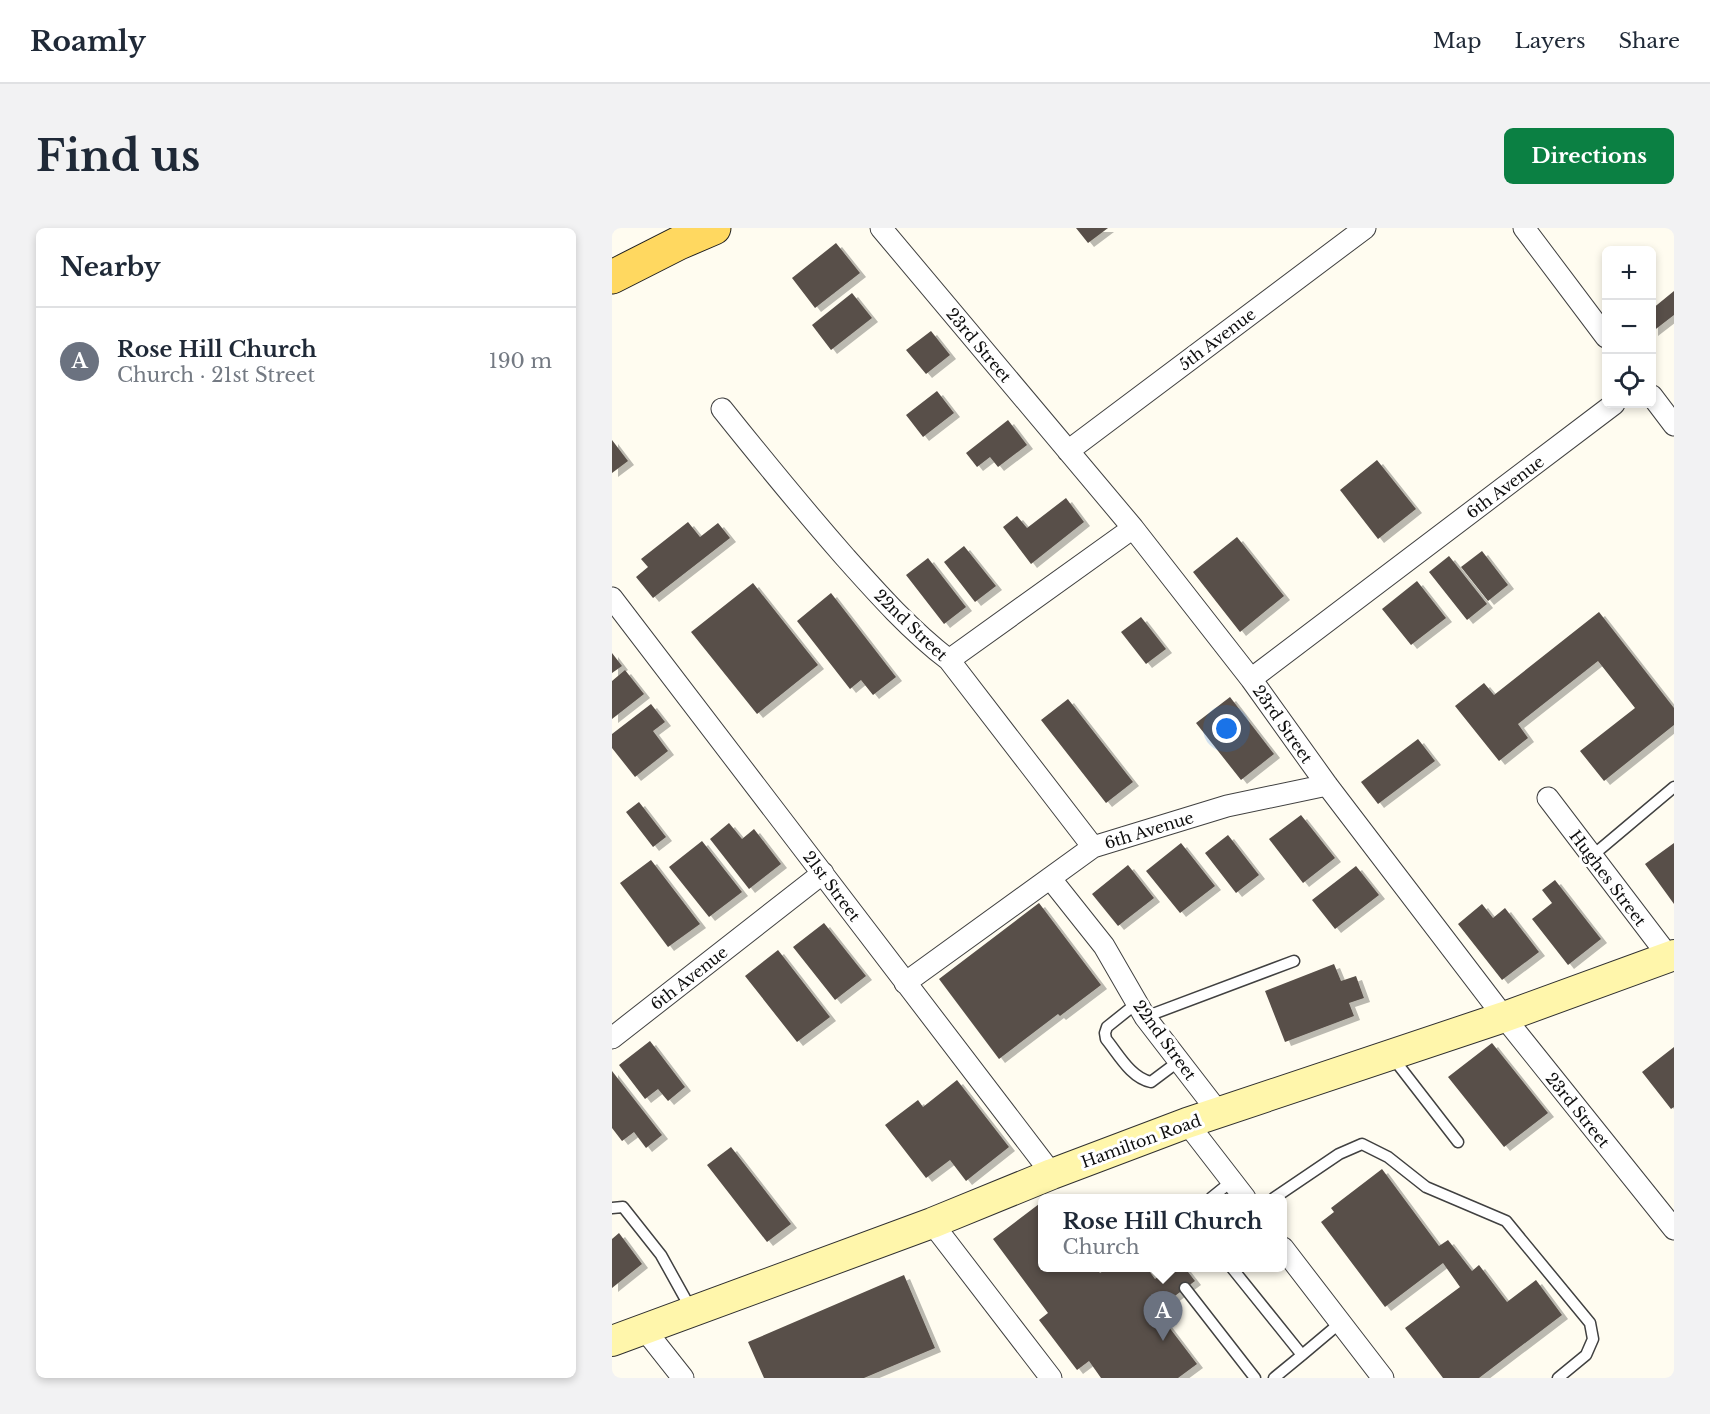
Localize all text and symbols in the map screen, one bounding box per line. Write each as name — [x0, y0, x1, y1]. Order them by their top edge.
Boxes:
text: Roamly — [30, 24, 146, 59]
text: Map — [1433, 28, 1482, 54]
text: Layers — [1515, 28, 1586, 54]
text: Share — [1619, 28, 1680, 54]
button: Directions — [1504, 128, 1674, 184]
text: Find us — [36, 130, 200, 182]
map controls — [1602, 246, 1656, 408]
button: + — [1602, 246, 1656, 300]
text: Nearby — [60, 251, 161, 283]
button: − — [1602, 300, 1656, 354]
street label: 23rd Street — [942, 304, 1016, 386]
street label: 5th Avenue — [1175, 304, 1259, 374]
text: Rose Hill Church — [117, 336, 317, 363]
text: A — [71, 349, 88, 373]
text: 190 m — [489, 349, 552, 373]
button: locate — [1602, 354, 1656, 408]
text: Church · 21st Street — [117, 363, 315, 387]
street label: 6th Avenue — [1462, 451, 1548, 523]
street label: 22nd Street — [870, 585, 952, 665]
street label: 23rd Street — [1249, 681, 1317, 767]
your location — [1212, 714, 1241, 743]
street label: 6th Avenue — [1102, 807, 1196, 853]
street label: Hughes Street — [1565, 826, 1651, 930]
street label: 21st Street — [799, 847, 865, 925]
street label: 6th Avenue — [647, 942, 731, 1014]
street label: 22nd Street — [1129, 996, 1201, 1084]
street label: 23rd Street — [1542, 1068, 1614, 1152]
street label: Hamilton Road — [1078, 1110, 1204, 1172]
popup — [1038, 1194, 1287, 1272]
text: Rose Hill Church — [1063, 1208, 1262, 1235]
text: Church — [1063, 1235, 1140, 1259]
pin: A — [1144, 1292, 1182, 1341]

